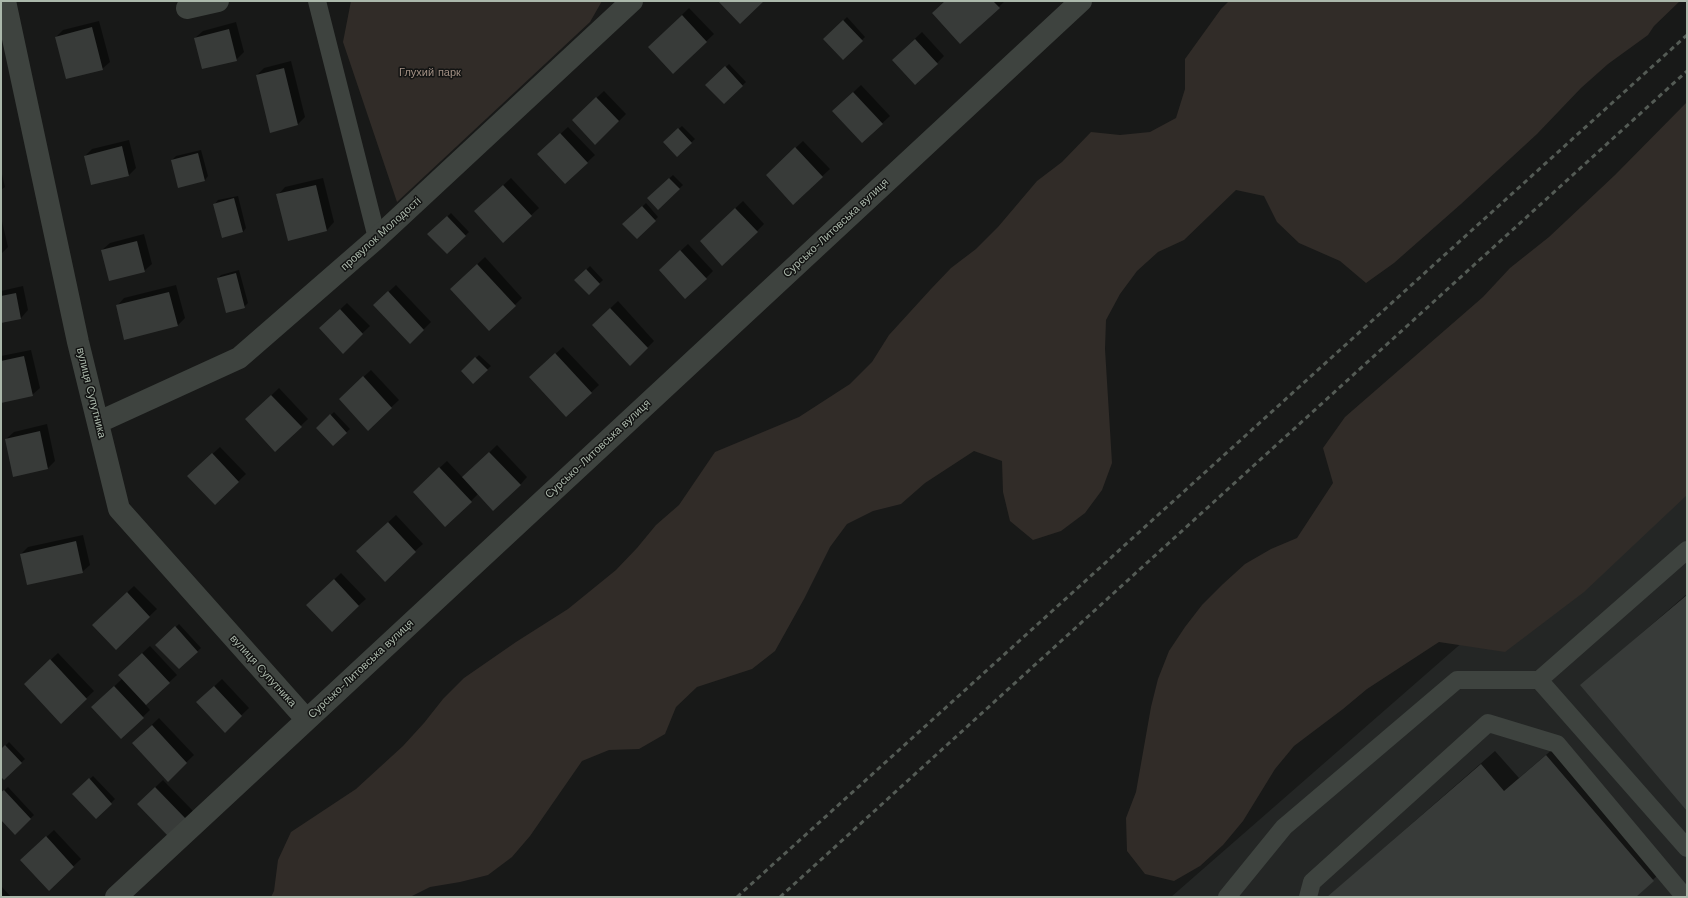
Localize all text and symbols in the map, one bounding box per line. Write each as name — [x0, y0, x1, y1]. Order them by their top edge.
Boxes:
park label: Глухий парк — [399, 66, 461, 80]
street label: Сурсько-Литовська вулиця — [781, 176, 891, 280]
street label: провулок Молодості — [338, 195, 424, 273]
street label: вулиця Супутника — [73, 346, 109, 440]
street label: Сурсько-Литовська вулиця — [543, 397, 653, 501]
street label: Сурсько-Литовська вулиця — [306, 617, 416, 721]
street label: вулиця Супутника — [227, 632, 299, 710]

